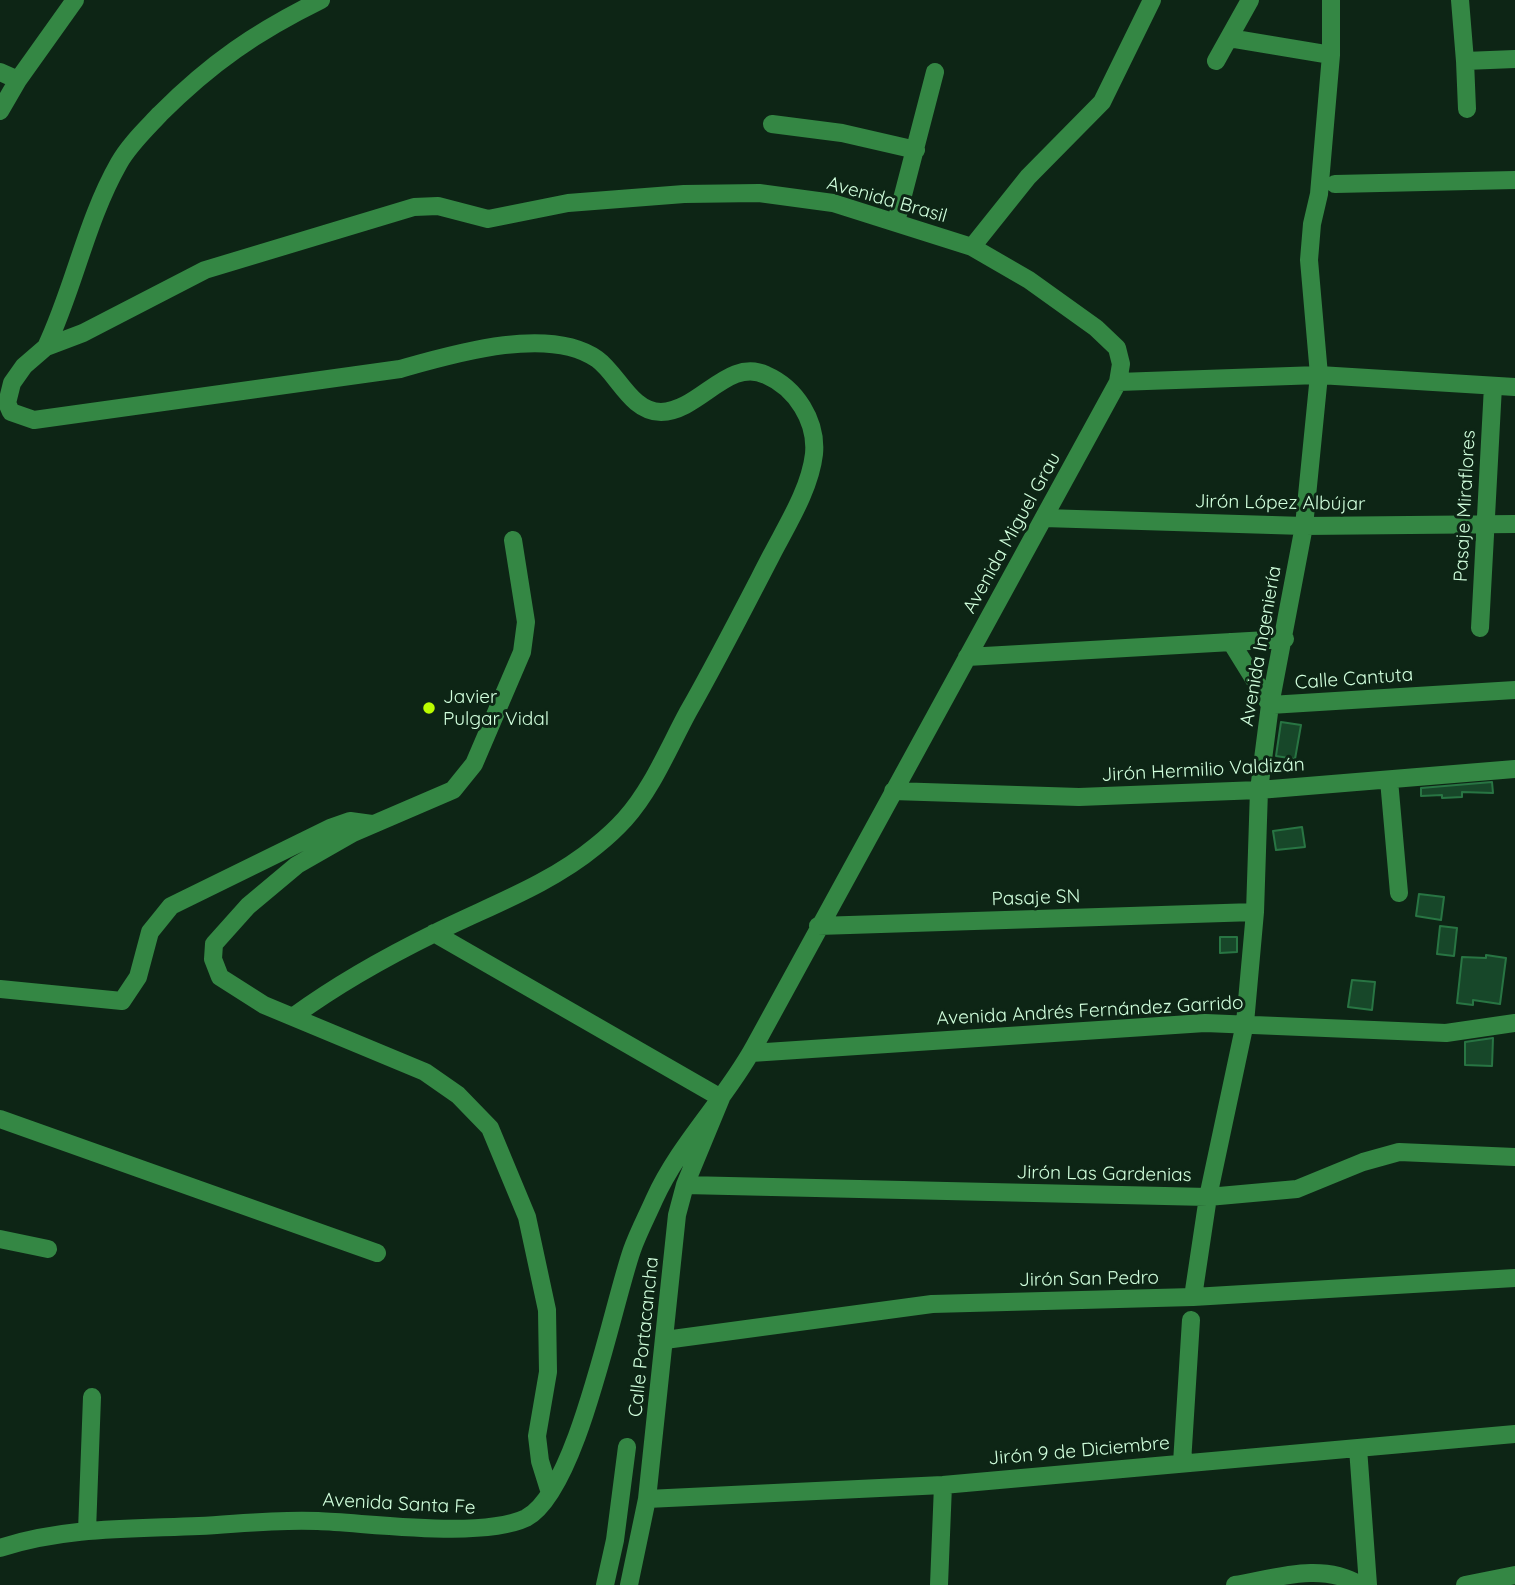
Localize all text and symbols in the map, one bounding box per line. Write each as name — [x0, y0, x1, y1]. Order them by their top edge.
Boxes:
street label: Avenida Brasil — [824, 172, 950, 228]
street label: Pasaje Miraflores — [1450, 430, 1480, 582]
street label: Avenida Miguel Grau — [958, 448, 1066, 618]
street label: Jirón López Albújar — [1194, 490, 1366, 516]
street label: Avenida Ingeniería — [1236, 564, 1286, 728]
street label: Calle Cantuta — [1294, 663, 1414, 695]
place label: Javier Pulgar Vidal — [443, 686, 549, 730]
marker: Javier Pulgar Vidal — [421, 700, 437, 716]
street label: Jirón Hermilio Valdizán — [1101, 753, 1305, 787]
street label: Pasaje SN — [991, 885, 1081, 911]
street label: Avenida Andrés Fernández Garrido — [936, 992, 1244, 1030]
street label: Jirón Las Gardenias — [1016, 1161, 1192, 1187]
street label: Calle Portacancha — [624, 1256, 664, 1418]
street label: Jirón San Pedro — [1019, 1266, 1159, 1292]
street label: Jirón 9 de Diciembre — [987, 1432, 1171, 1470]
street label: Avenida Santa Fe — [322, 1489, 476, 1519]

